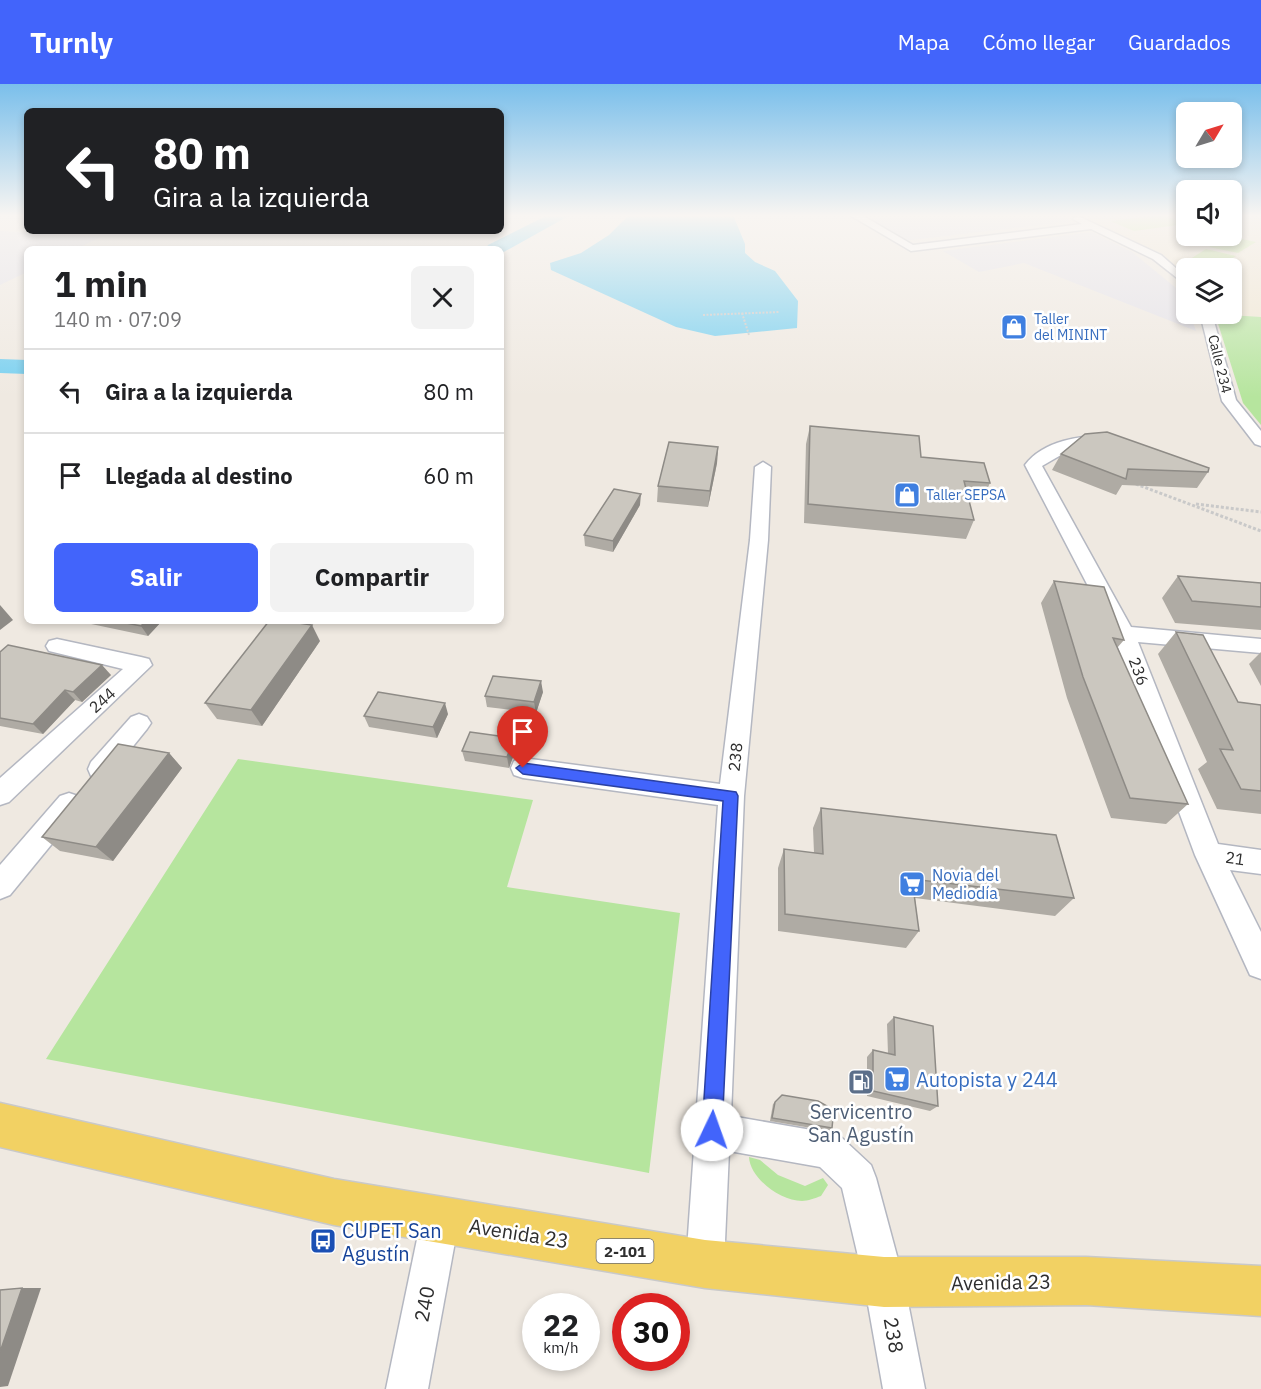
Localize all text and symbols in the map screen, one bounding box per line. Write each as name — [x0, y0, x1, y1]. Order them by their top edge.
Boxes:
text: Turnly — [30, 24, 113, 61]
text: Mapa — [898, 28, 949, 56]
text: Cómo llegar — [982, 28, 1095, 56]
text: Guardados — [1128, 28, 1231, 56]
north arrow — [1176, 102, 1242, 168]
map controls — [1176, 102, 1242, 324]
text: 80 m — [153, 126, 251, 181]
icon: left — [54, 132, 132, 210]
text: Gira a la izquierda — [153, 179, 369, 214]
button: sound — [1176, 180, 1242, 246]
button: layers — [1176, 258, 1242, 324]
text: 1 min — [54, 260, 148, 307]
button: close — [411, 266, 474, 329]
text: 140 m · 07:09 — [54, 306, 182, 333]
place label: Taller del MININT — [1034, 310, 1107, 344]
shop icon: Taller del MININT — [999, 312, 1029, 342]
street label: Calle 234 — [1204, 333, 1236, 395]
icon: left — [54, 375, 87, 408]
text: Gira a la izquierda — [105, 377, 293, 406]
text: 80 m — [423, 377, 474, 406]
icon: arrive — [54, 459, 87, 492]
text: Llegada al destino — [105, 461, 293, 490]
text: 60 m — [423, 461, 474, 490]
shop icon: Taller SEPSA — [892, 480, 922, 510]
place label: Taller SEPSA — [926, 486, 1006, 504]
button: Salir — [54, 543, 258, 612]
button: Compartir — [270, 543, 474, 612]
street label: 236 — [1125, 654, 1153, 688]
street label: 244 — [85, 683, 119, 717]
pin — [497, 706, 548, 768]
icon: arrive — [506, 715, 539, 748]
street label: 238 — [724, 742, 746, 772]
street label: 21 — [1224, 847, 1246, 869]
place label: Novia del Mediodía — [932, 865, 999, 903]
supermarket icon: Novia del Mediodía — [897, 869, 927, 899]
supermarket icon: Autopista y 244 — [882, 1064, 912, 1094]
place label: Autopista y 244 — [916, 1066, 1058, 1093]
fuel station icon: Servicentro San Agustín — [846, 1067, 876, 1097]
position arrow — [680, 1098, 744, 1162]
place label: Servicentro San Agustín — [808, 1098, 914, 1148]
street label: Avenida 23 — [467, 1212, 571, 1254]
place label: CUPET San Agustín — [342, 1217, 442, 1267]
bus stop icon: CUPET San Agustín — [308, 1226, 338, 1256]
road number: 2-101 — [596, 1239, 654, 1263]
street label: Avenida 23 — [951, 1268, 1051, 1296]
street label: 240 — [407, 1284, 441, 1324]
speed limit sign: 30 — [612, 1293, 690, 1371]
text: 22 — [543, 1305, 579, 1344]
street label: 238 — [878, 1315, 910, 1355]
text: km/h — [543, 1338, 579, 1357]

